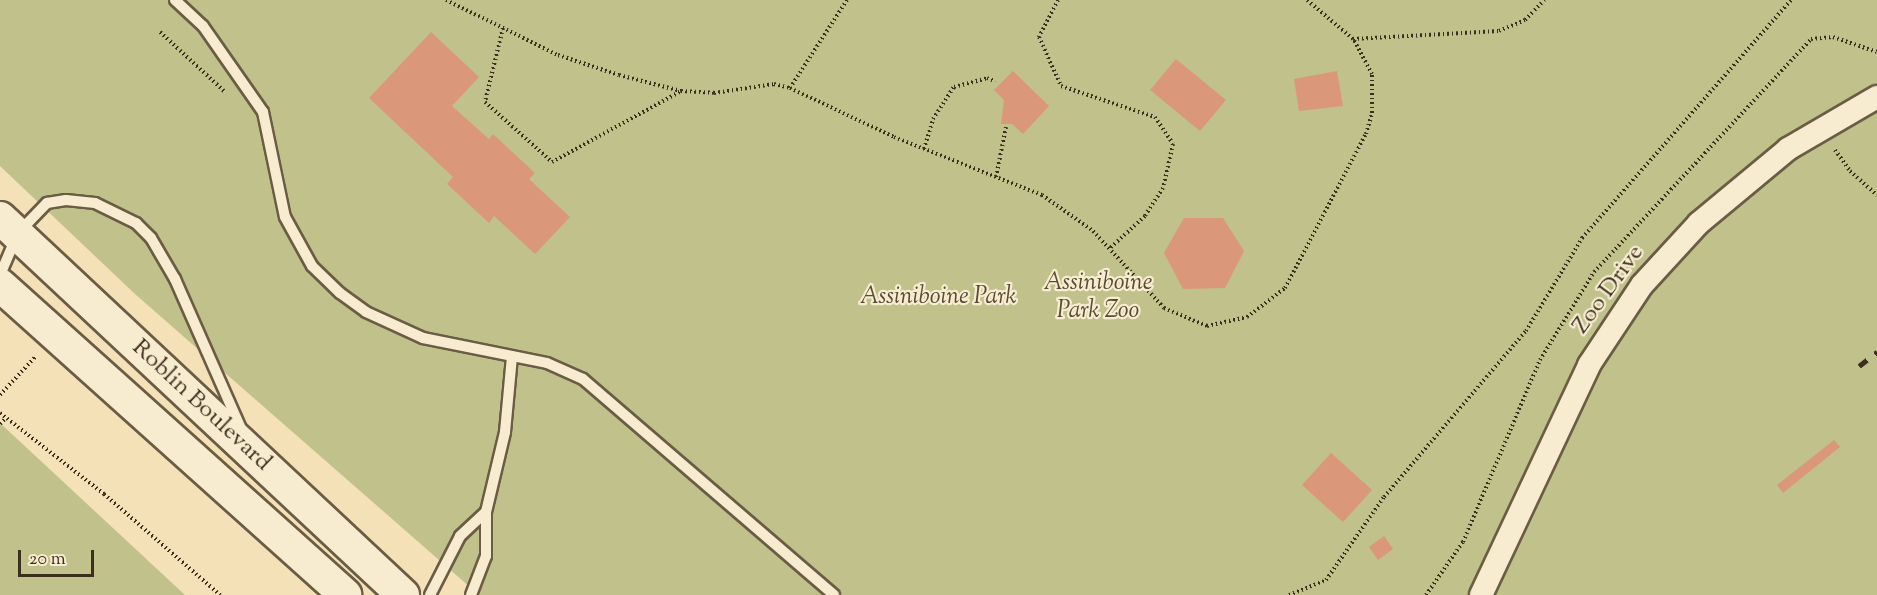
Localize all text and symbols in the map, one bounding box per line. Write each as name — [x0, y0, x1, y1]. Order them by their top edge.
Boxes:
street label: Zoo Drive — [1567, 240, 1651, 340]
park label: Assiniboine Park Zoo — [1044, 270, 1152, 326]
park label: Assiniboine Park — [860, 284, 1016, 312]
street label: Roblin Boulevard — [125, 334, 277, 478]
scale bar — [21, 538, 98, 576]
text: 20 m — [29, 547, 66, 573]

